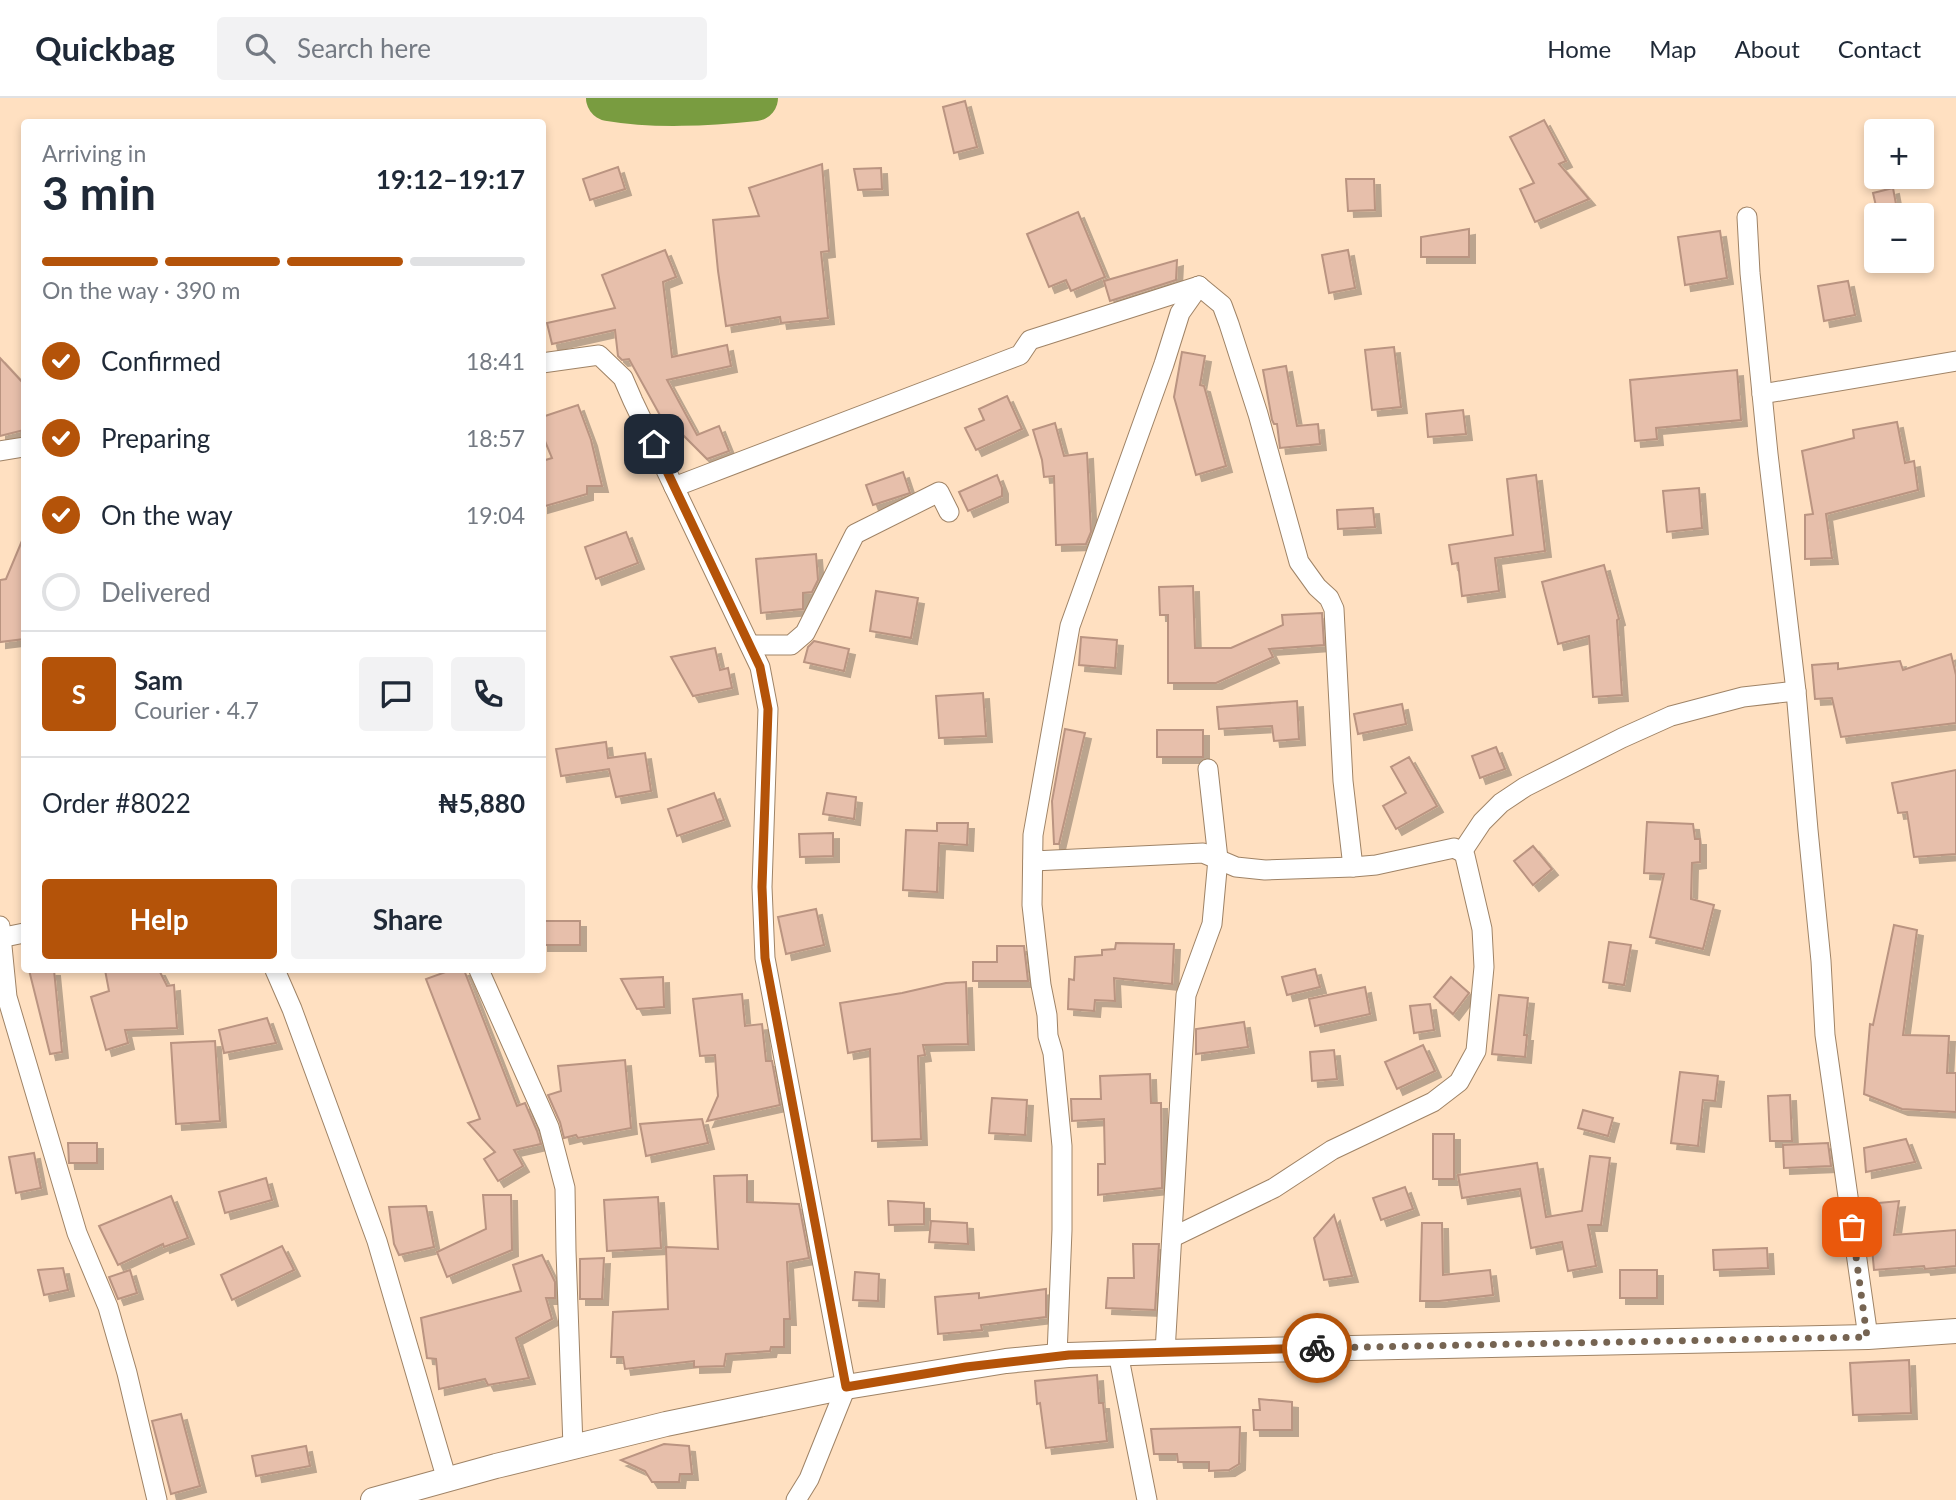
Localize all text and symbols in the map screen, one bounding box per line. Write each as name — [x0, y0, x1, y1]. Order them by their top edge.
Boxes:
search box — [217, 17, 707, 80]
text: Quickbag — [35, 28, 175, 68]
icon: search — [241, 29, 279, 67]
text: Search here — [297, 32, 431, 64]
text: Home — [1547, 34, 1611, 63]
text: Map — [1649, 34, 1697, 63]
text: About — [1735, 34, 1800, 63]
text: Contact — [1838, 34, 1921, 63]
map controls — [1864, 119, 1934, 273]
button: + — [1864, 119, 1934, 189]
text: Arriving in — [42, 139, 146, 167]
text: 19:12–19:17 — [376, 163, 525, 195]
text: 3 min — [42, 165, 156, 220]
button: − — [1864, 203, 1934, 273]
text: On the way · 390 m — [42, 276, 241, 304]
icon: check — [42, 342, 80, 380]
text: Confirmed — [101, 345, 221, 377]
text: 18:41 — [466, 347, 525, 375]
pin — [624, 414, 684, 474]
icon: check — [42, 419, 80, 457]
text: Preparing — [101, 422, 210, 454]
text: 18:57 — [466, 424, 525, 452]
icon: home — [635, 425, 673, 463]
icon: check — [42, 496, 80, 534]
text: On the way — [101, 499, 233, 531]
text: 19:04 — [466, 501, 525, 529]
text: Delivered — [101, 576, 211, 608]
button: chat — [359, 657, 433, 731]
button: phone — [451, 657, 525, 731]
text: Sam — [134, 664, 183, 696]
text: S — [72, 678, 86, 710]
text: Courier · 4.7 — [134, 696, 259, 724]
text: Order #8022 — [42, 787, 191, 819]
text: ₦5,880 — [438, 787, 525, 819]
button: Help — [42, 879, 277, 959]
button: Share — [291, 879, 525, 959]
pin — [1822, 1197, 1882, 1257]
icon: bag — [1833, 1208, 1871, 1246]
courier — [1282, 1313, 1352, 1383]
icon: bike — [1298, 1329, 1336, 1367]

